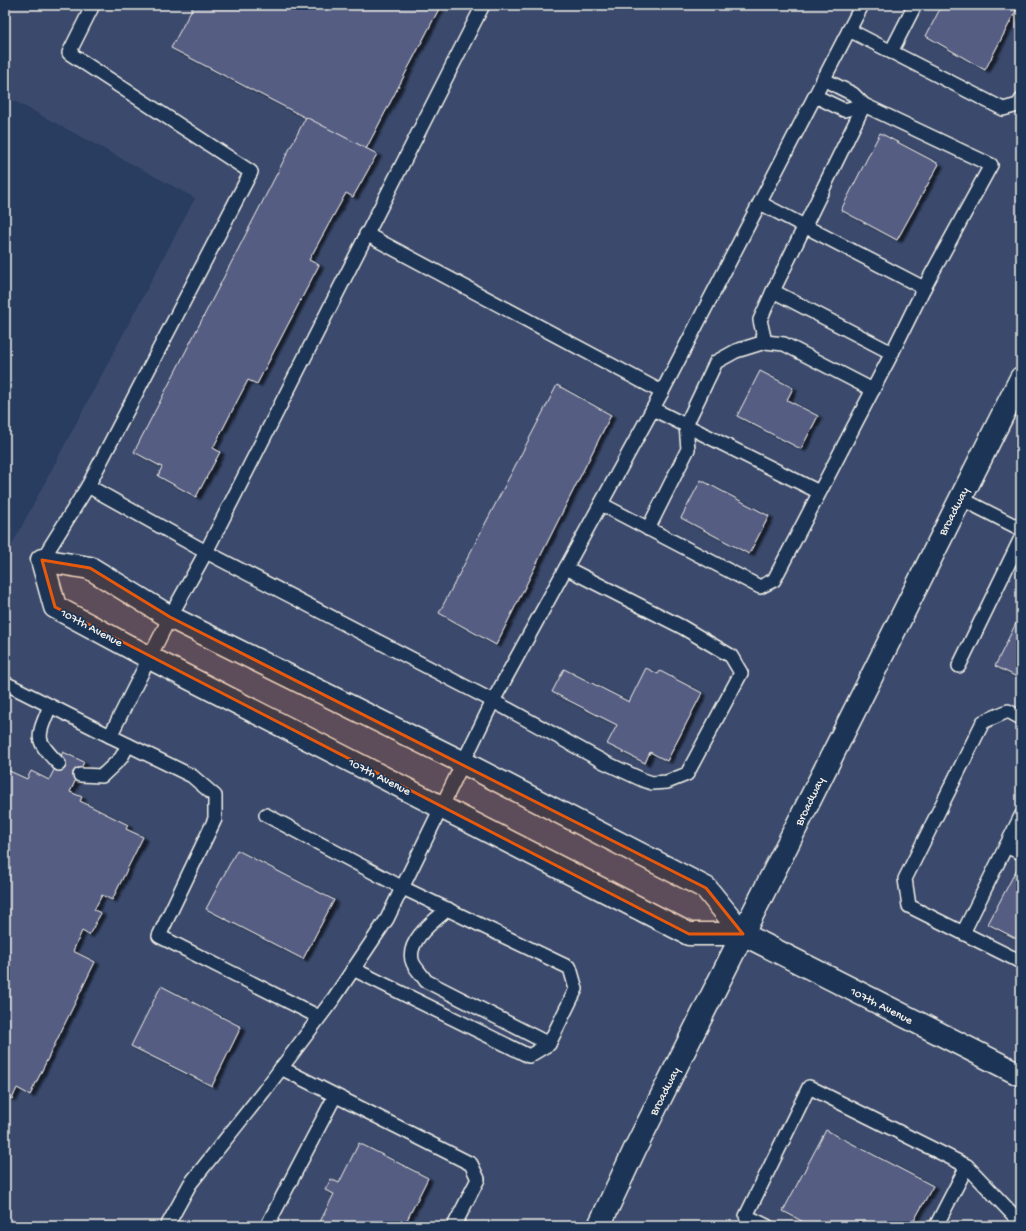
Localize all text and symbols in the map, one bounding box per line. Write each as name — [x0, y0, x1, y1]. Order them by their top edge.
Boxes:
street label: Broadway — [936, 485, 973, 539]
street label: 107th Avenue — [57, 606, 125, 651]
street label: 107th Avenue — [345, 756, 413, 800]
street label: Broadway — [793, 775, 829, 829]
street label: 107th Avenue — [847, 985, 915, 1029]
street label: Broadway — [647, 1065, 684, 1119]

